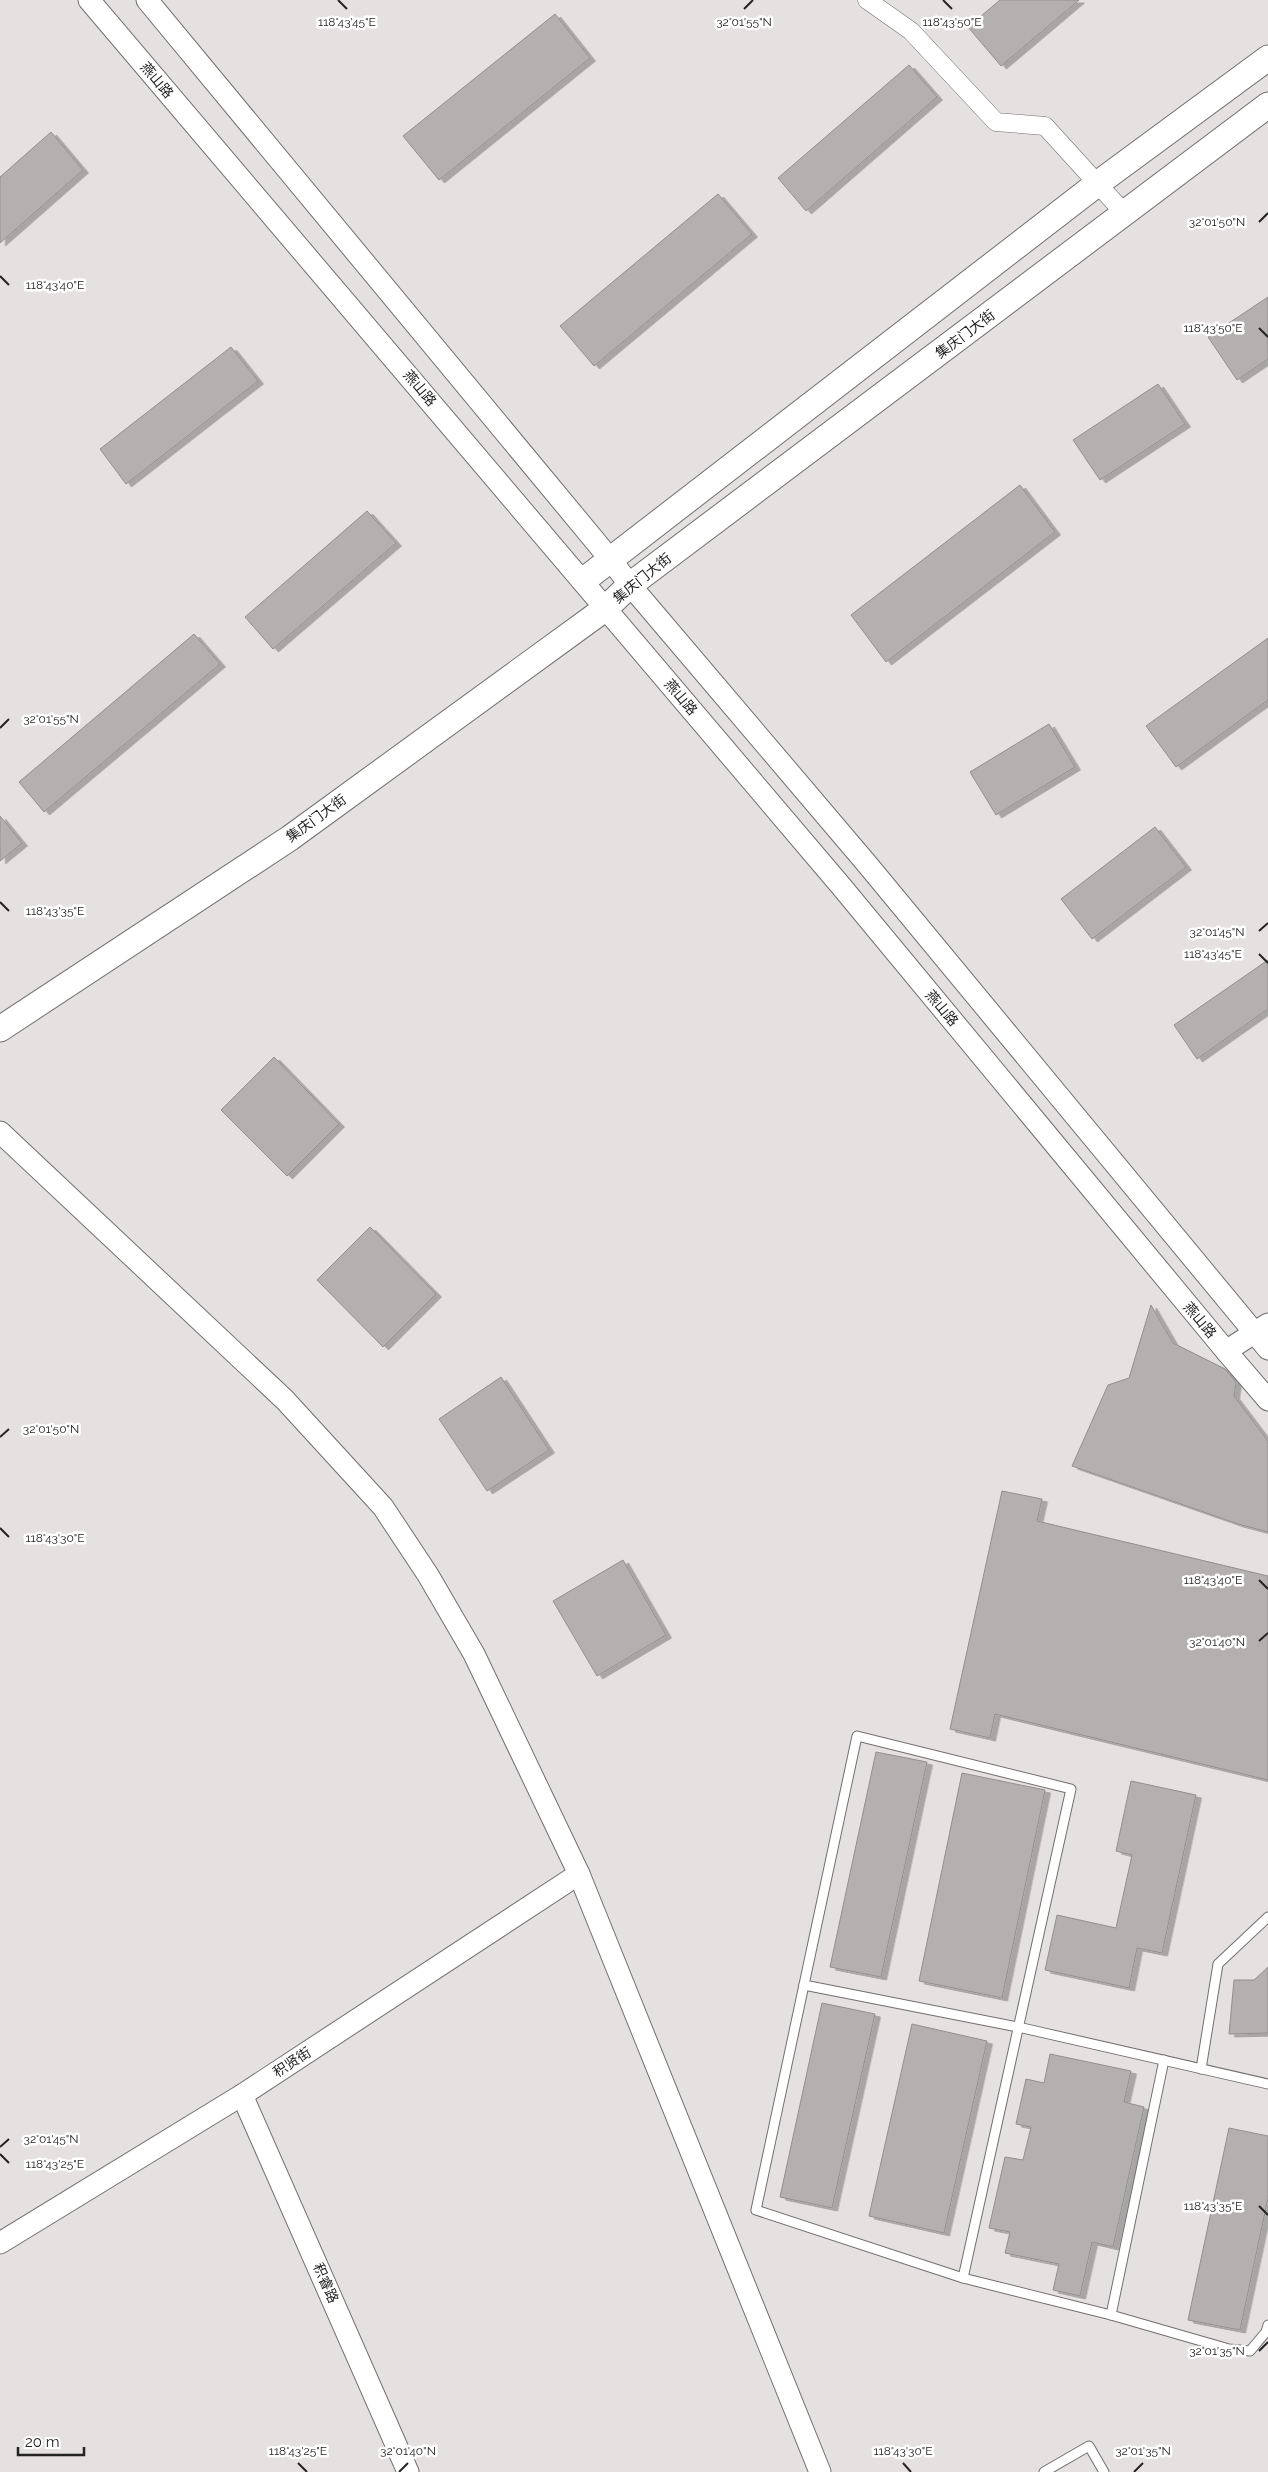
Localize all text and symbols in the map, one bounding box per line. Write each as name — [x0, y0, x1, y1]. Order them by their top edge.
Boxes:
text: 118°43'45"E — [318, 15, 376, 29]
text: 32°01'55"N — [716, 15, 772, 29]
text: 118°43'50"E — [922, 15, 982, 29]
street label: 燕山路 — [137, 59, 177, 101]
text: 32°01'50"N — [1189, 215, 1245, 229]
text: 118°43'40"E — [26, 278, 84, 292]
street label: 集庆门大街 — [932, 307, 998, 361]
text: 118°43'50"E — [1183, 321, 1243, 335]
street label: 燕山路 — [400, 367, 440, 409]
street label: 集庆门大街 — [610, 550, 674, 606]
street label: 燕山路 — [661, 676, 701, 718]
text: 32°01'55"N — [23, 712, 79, 726]
street label: 集庆门大街 — [283, 791, 349, 845]
text: 118°43'35"E — [26, 904, 84, 918]
text: 32°01'45"N — [1189, 925, 1245, 939]
text: 118°43'45"E — [1184, 947, 1242, 961]
street label: 燕山路 — [922, 987, 962, 1029]
street label: 燕山路 — [1180, 1299, 1220, 1341]
text: 32°01'50"N — [23, 1422, 79, 1436]
text: 118°43'30"E — [25, 1531, 85, 1545]
text: 118°43'40"E — [1184, 1573, 1242, 1587]
text: 32°01'40"N — [1189, 1635, 1245, 1649]
street label: 积贤街 — [270, 2044, 314, 2080]
text: 32°01'45"N — [23, 2132, 79, 2146]
text: 118°43'25"E — [26, 2157, 84, 2171]
text: 118°43'35"E — [1184, 2199, 1242, 2213]
street label: 积睿路 — [310, 2261, 342, 2305]
text: 32°01'35"N — [1189, 2344, 1245, 2358]
scale bar — [18, 2424, 84, 2456]
text: 20 m — [25, 2433, 60, 2451]
text: 118°43'25"E — [269, 2444, 327, 2458]
text: 32°01'40"N — [380, 2444, 436, 2458]
text: 118°43'30"E — [873, 2444, 933, 2458]
text: 32°01'35"N — [1115, 2444, 1171, 2458]

